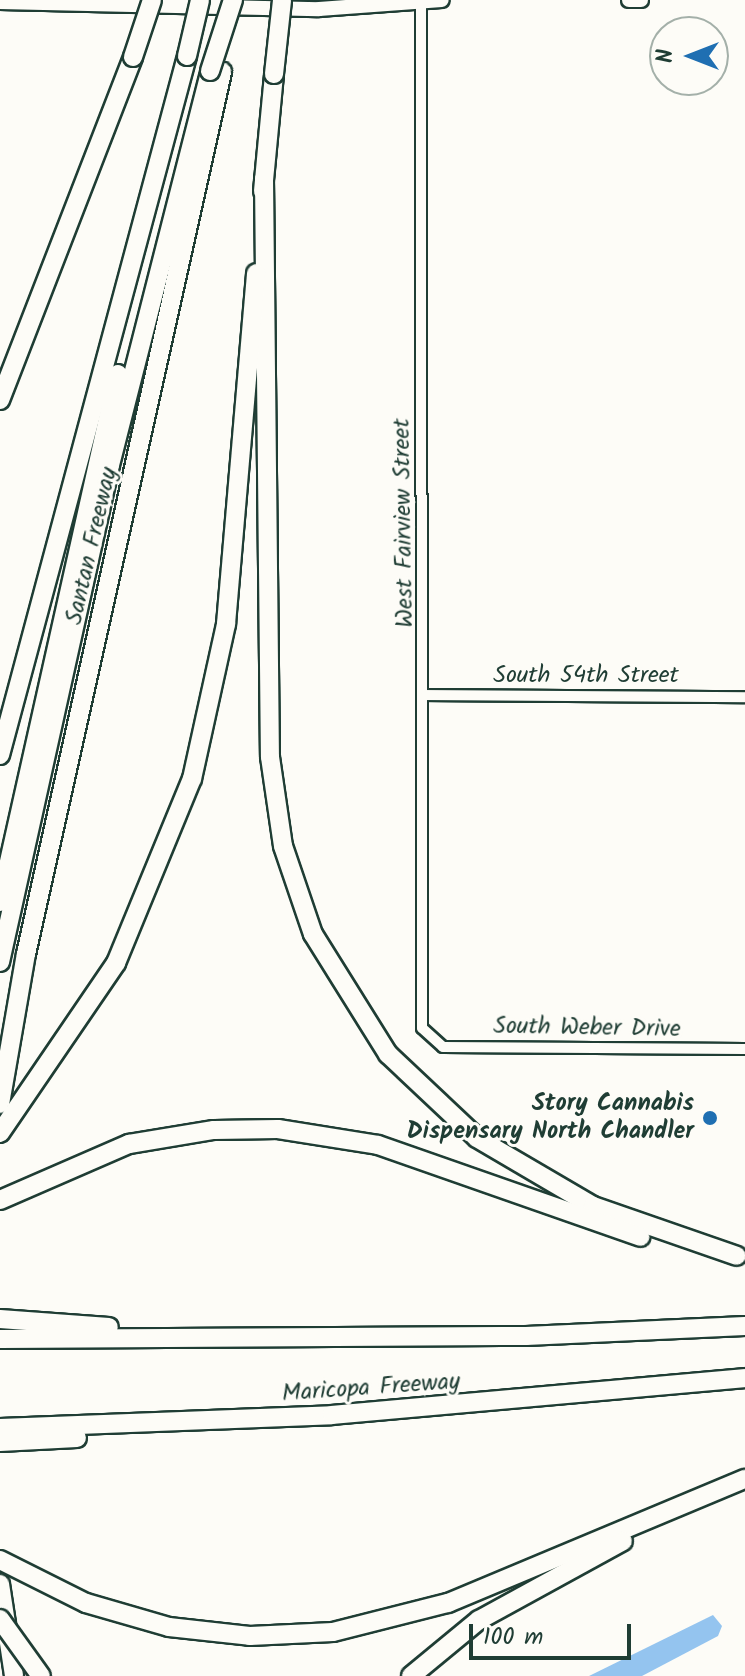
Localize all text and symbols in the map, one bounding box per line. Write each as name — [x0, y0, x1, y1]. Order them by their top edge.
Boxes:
north arrow — [649, 16, 729, 96]
text: N — [649, 49, 684, 63]
street label: West Fairview Street — [388, 418, 420, 628]
street label: Santan Freeway — [60, 465, 124, 627]
street label: South 54th Street — [493, 662, 679, 690]
street label: South Weber Drive — [493, 1012, 681, 1044]
place label: Story Cannabis Dispensary North Chandler — [407, 1090, 694, 1146]
marker: Story Cannabis Dispensary North Chandler — [701, 1109, 719, 1127]
street label: Maricopa Freeway — [281, 1367, 461, 1409]
scale bar — [473, 1608, 635, 1658]
text: 100 m — [483, 1618, 543, 1657]

